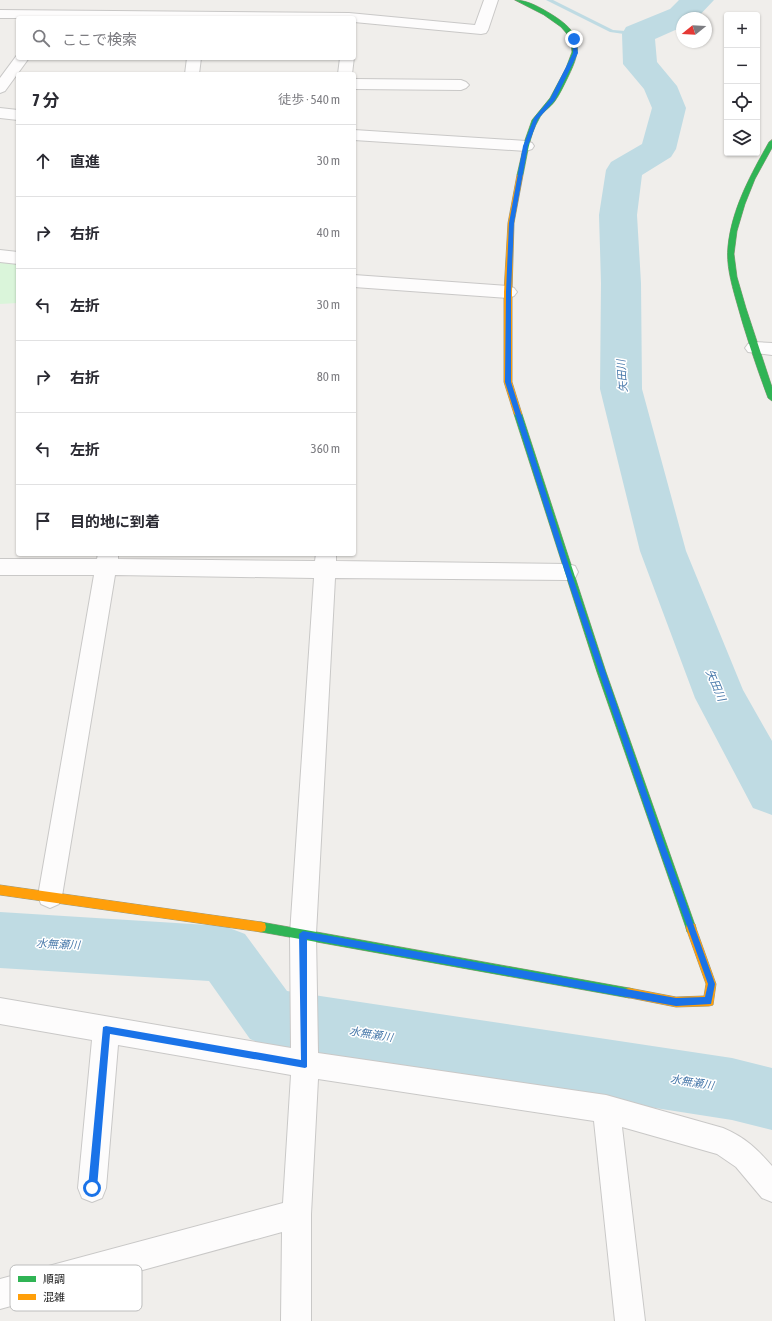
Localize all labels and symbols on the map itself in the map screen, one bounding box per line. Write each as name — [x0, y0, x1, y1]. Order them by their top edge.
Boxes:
north arrow — [676, 12, 712, 48]
route end — [565, 30, 583, 48]
water label: 矢田川 — [615, 358, 629, 393]
water label: 矢田川 — [704, 667, 728, 703]
water label: 水無瀬川 — [36, 937, 81, 951]
water label: 水無瀬川 — [348, 1025, 395, 1044]
water label: 水無瀬川 — [669, 1073, 716, 1092]
route start — [83, 1179, 101, 1197]
legend — [10, 1265, 142, 1311]
text: 順調 — [43, 1273, 65, 1285]
text: 混雑 — [43, 1291, 65, 1303]

